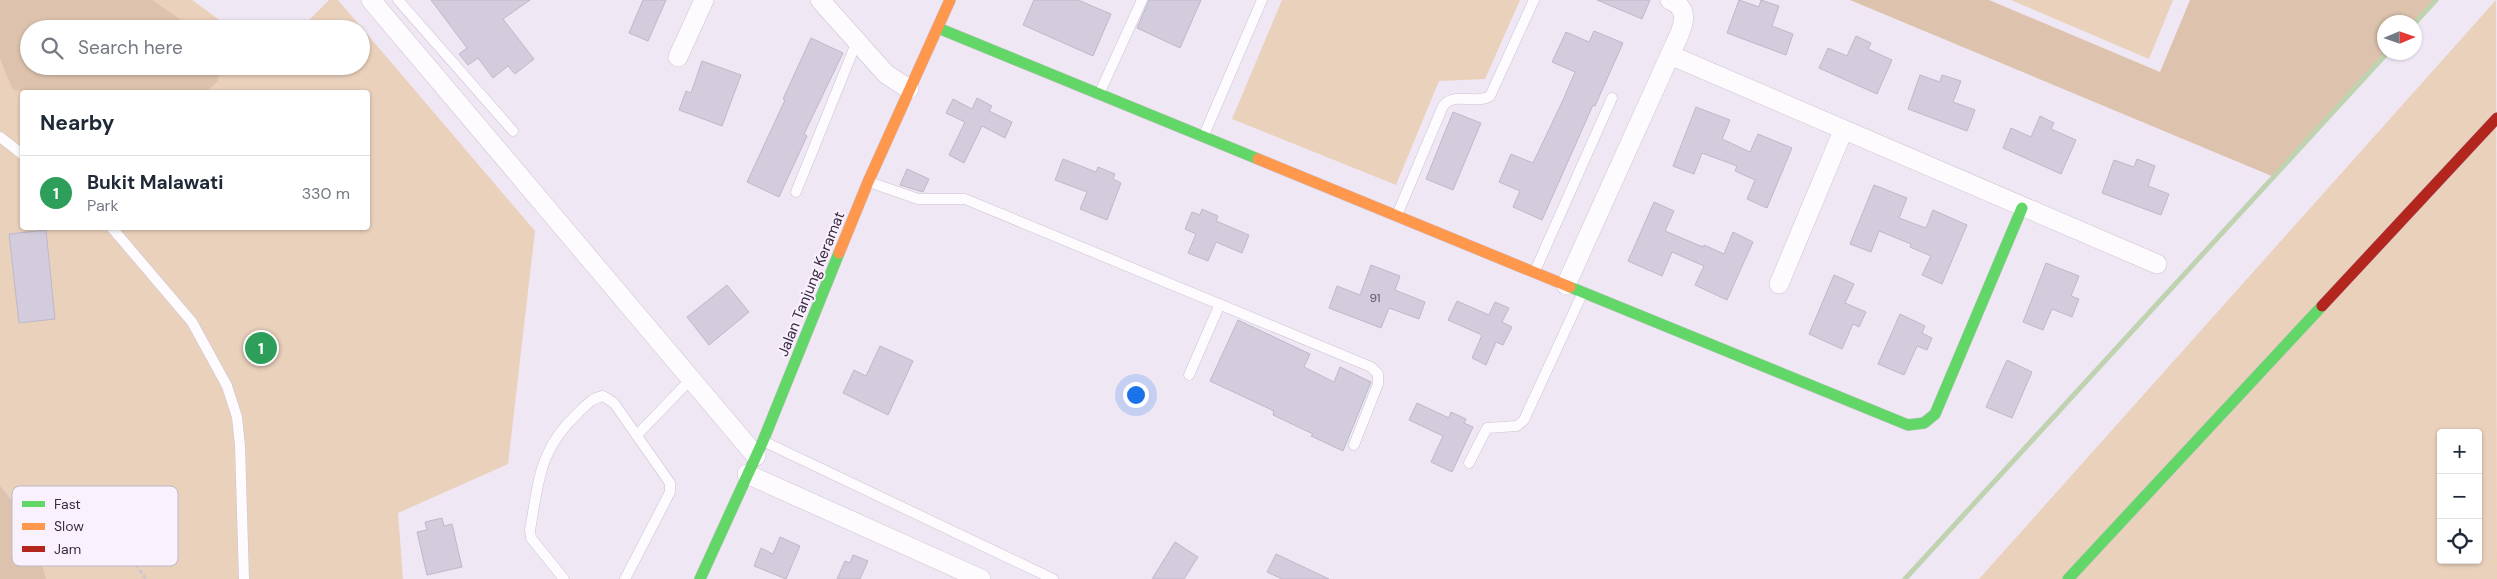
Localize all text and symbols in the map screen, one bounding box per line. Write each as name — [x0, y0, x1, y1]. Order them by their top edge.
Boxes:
north arrow — [2377, 15, 2422, 60]
search box — [20, 20, 370, 75]
icon: search — [38, 34, 66, 62]
text: Search here — [78, 35, 183, 60]
text: Nearby — [40, 109, 114, 137]
text: Bukit Malawati — [87, 170, 223, 195]
text: 1 — [53, 183, 59, 204]
text: 330 m — [302, 183, 350, 204]
text: Park — [87, 195, 119, 216]
street label: Jalan Tanjung Keramat — [773, 208, 849, 359]
house number: 91 — [1369, 290, 1381, 306]
pin: 1 — [245, 329, 277, 367]
your location — [1123, 382, 1149, 408]
map controls — [2437, 429, 2482, 564]
button: + — [2437, 429, 2482, 474]
button: − — [2437, 474, 2482, 519]
legend — [12, 486, 178, 566]
text: Fast — [54, 495, 81, 513]
text: Slow — [54, 517, 84, 535]
button: locate — [2437, 519, 2482, 564]
text: Jam — [54, 540, 81, 558]

